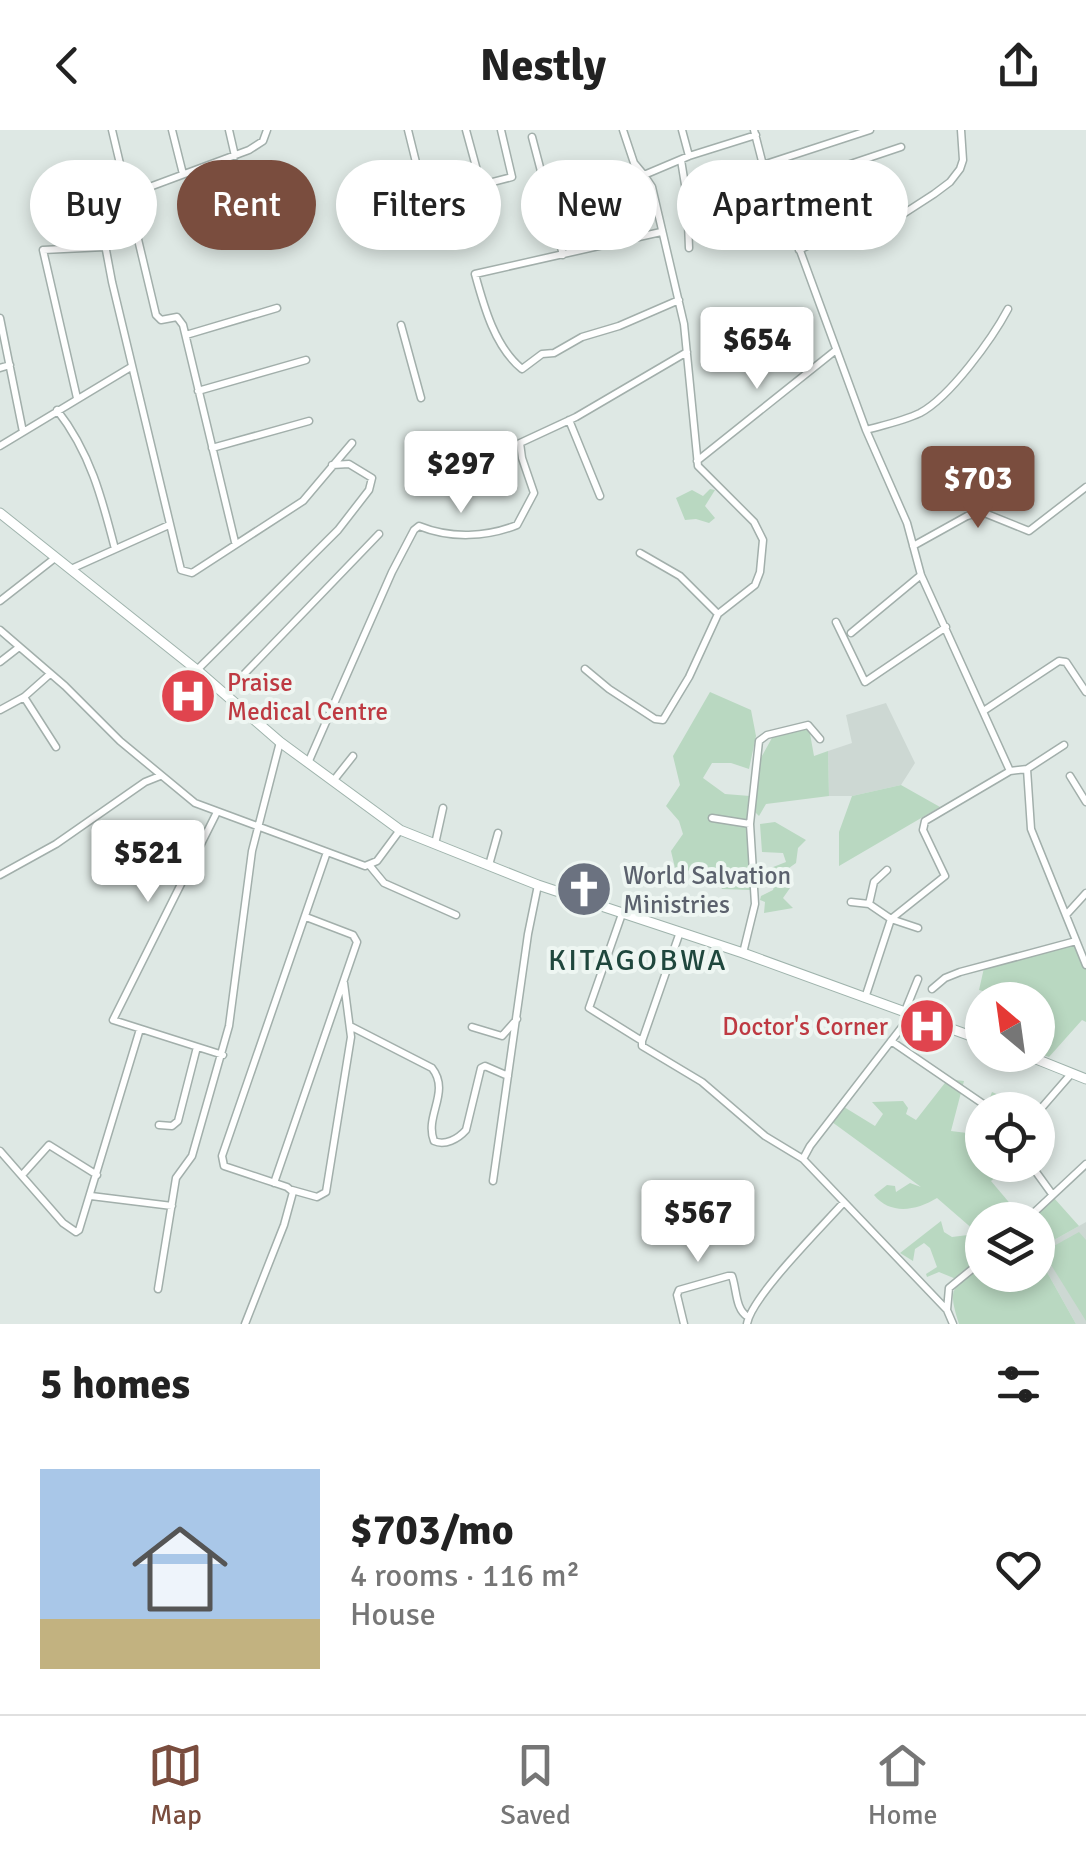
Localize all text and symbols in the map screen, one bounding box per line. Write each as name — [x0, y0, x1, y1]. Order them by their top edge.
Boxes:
icon: back — [40, 38, 95, 93]
text: Nestly — [480, 38, 606, 93]
icon: share — [991, 38, 1046, 93]
chip: Buy — [30, 160, 157, 250]
chip: Rent — [177, 160, 316, 250]
chip: Filters — [336, 160, 501, 250]
chip: New — [521, 160, 657, 250]
chip: Apartment — [677, 160, 908, 250]
pin: $654 — [698, 307, 816, 392]
text: $654 — [722, 320, 792, 359]
pin: $297 — [402, 431, 520, 516]
text: $297 — [426, 444, 496, 483]
pin: $703 — [919, 446, 1037, 531]
text: $703 — [943, 459, 1013, 498]
hospital icon: Praise Medical Centre — [158, 666, 218, 726]
place label: Praise Medical Centre — [227, 667, 388, 727]
pin: $521 — [89, 820, 207, 905]
text: $521 — [113, 833, 183, 872]
church icon: World Salvation Ministries — [554, 859, 614, 919]
place label: World Salvation Ministries — [623, 860, 791, 920]
district label: KITAGOBWA — [548, 942, 728, 979]
north arrow — [965, 982, 1055, 1072]
map controls — [965, 982, 1055, 1292]
hospital icon: Doctor's Corner — [897, 996, 957, 1056]
place label: Doctor's Corner — [722, 1011, 889, 1042]
button: locate — [965, 1092, 1055, 1182]
pin: $567 — [639, 1180, 757, 1265]
text: $567 — [663, 1193, 733, 1232]
button: layers — [965, 1202, 1055, 1292]
icon: filters — [991, 1357, 1046, 1412]
text: 5 homes — [40, 1359, 190, 1410]
text: $703/mo — [350, 1505, 514, 1556]
icon: home — [120, 1509, 240, 1629]
icon: heart — [991, 1542, 1046, 1597]
text: 4 rooms · 116 m² — [350, 1556, 580, 1595]
text: House — [350, 1595, 436, 1634]
tab: Map — [148, 1738, 203, 1832]
tab: Saved — [500, 1738, 571, 1832]
tab: Home — [868, 1738, 938, 1832]

